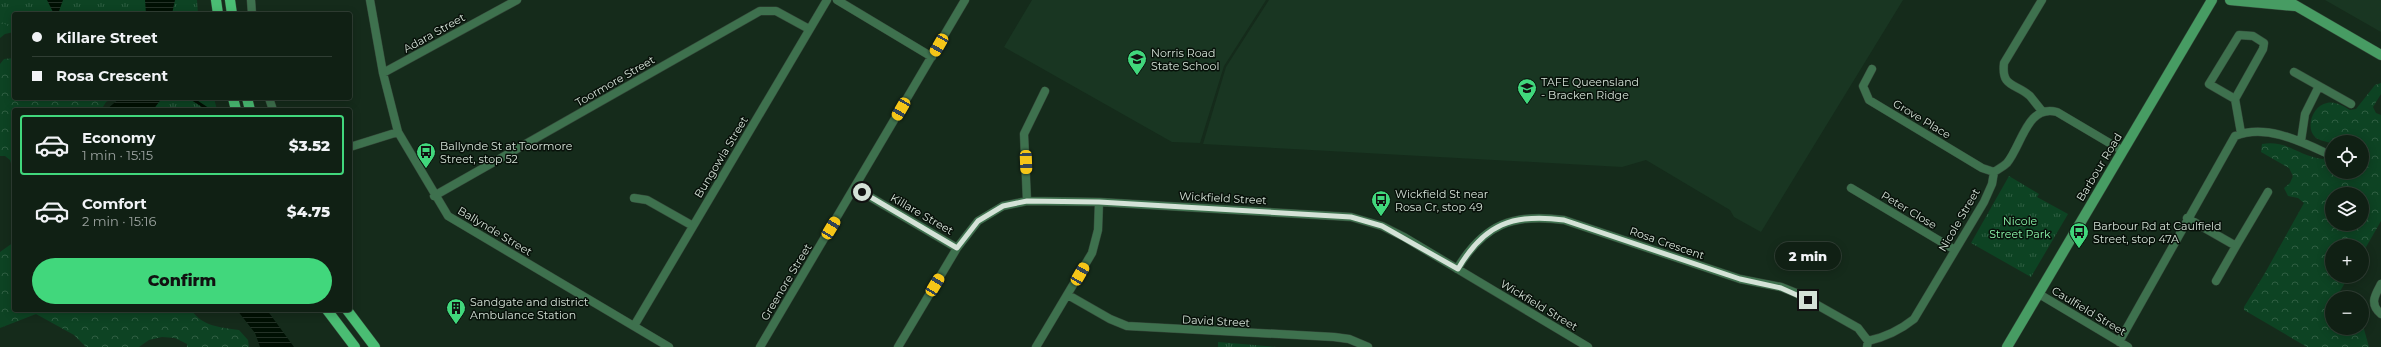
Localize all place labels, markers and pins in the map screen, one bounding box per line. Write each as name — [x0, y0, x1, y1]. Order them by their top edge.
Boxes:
place label: Norris Road State School — [1151, 46, 1219, 73]
school or university icon: Norris Road State School — [1126, 48, 1148, 76]
place label: TAFE Queensland - Bracken Ridge — [1541, 75, 1639, 102]
school or university icon: TAFE Queensland - Bracken Ridge — [1516, 77, 1538, 105]
place label: Ballynde St at Toormore Street, stop 52 — [440, 139, 573, 166]
bus stop icon: Ballynde St at Toormore Street, stop 52 — [415, 141, 437, 169]
place label: Wickfield St near Rosa Cr, stop 49 — [1395, 187, 1488, 214]
bus stop icon: Wickfield St near Rosa Cr, stop 49 — [1370, 189, 1392, 217]
place label: Barbour Rd at Caulfield Street, stop 47A — [2093, 219, 2222, 246]
bus stop icon: Barbour Rd at Caulfield Street, stop 47A — [2068, 221, 2090, 249]
place label: Sandgate and district Ambulance Station — [470, 295, 589, 322]
building icon: Sandgate and district Ambulance Station — [445, 297, 467, 325]

